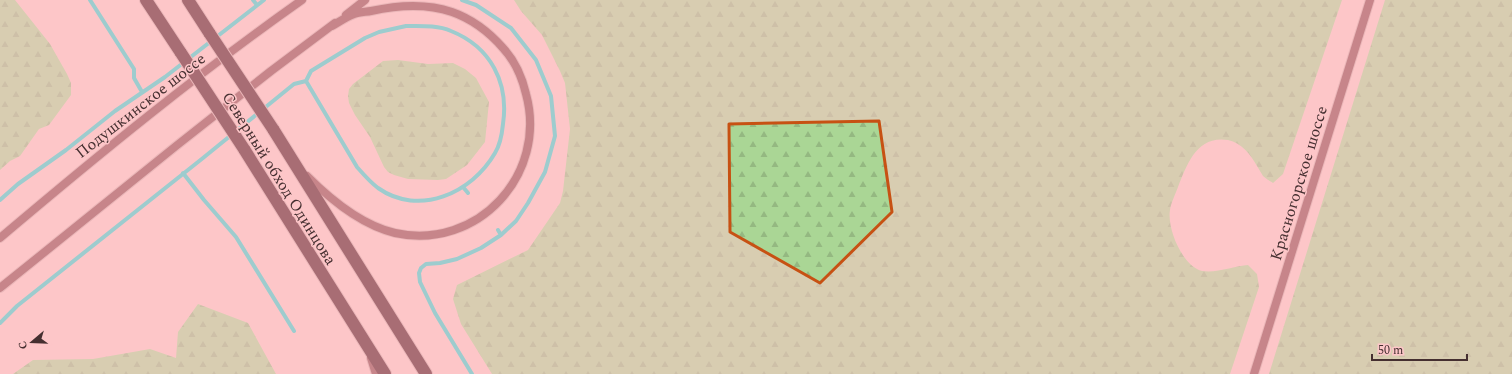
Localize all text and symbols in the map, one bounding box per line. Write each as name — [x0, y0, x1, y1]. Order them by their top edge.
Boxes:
street label: Подушкинское шоссе — [70, 47, 211, 164]
street label: Северный обход Одинцова — [216, 87, 342, 270]
street label: Красногорское шоссе — [1264, 103, 1334, 264]
north arrow — [12, 322, 52, 362]
scale bar — [1372, 336, 1467, 362]
text: С — [14, 338, 32, 352]
text: 50 m — [1378, 341, 1403, 360]

